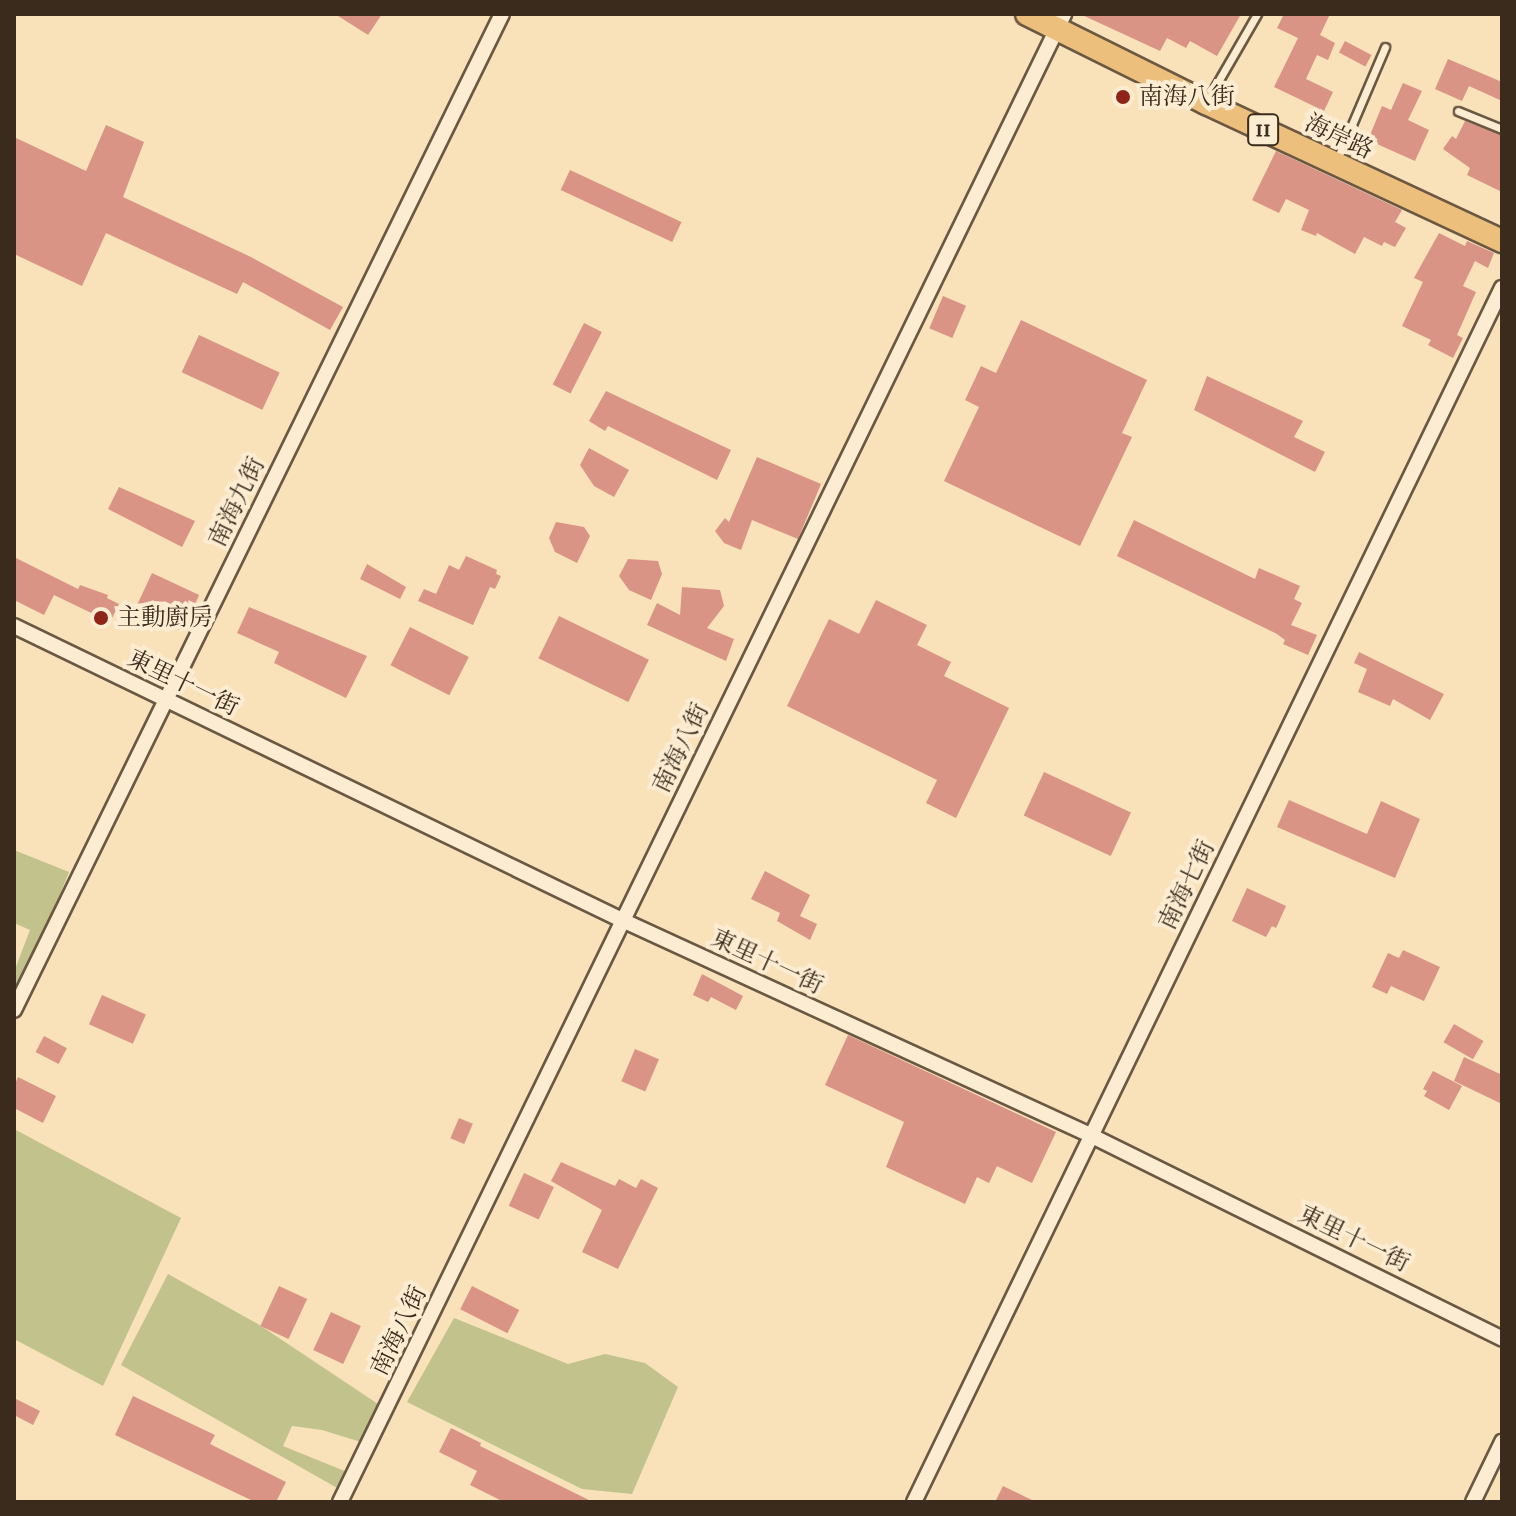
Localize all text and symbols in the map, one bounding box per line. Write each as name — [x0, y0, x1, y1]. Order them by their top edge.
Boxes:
place label: 南海八街 — [1139, 83, 1235, 111]
marker: 南海八街 — [1114, 88, 1132, 106]
street label: 海岸路 — [1300, 109, 1378, 165]
road number: 11 — [1247, 112, 1279, 148]
street label: 南海九街 — [203, 453, 271, 551]
place label: 主動廚房 — [117, 604, 213, 632]
marker: 主動廚房 — [92, 609, 110, 627]
street label: 東里十一街 — [123, 644, 243, 722]
street label: 南海八街 — [647, 699, 715, 797]
street label: 南海七街 — [1153, 836, 1221, 934]
street label: 東里十一街 — [707, 924, 827, 1000]
street label: 東里十一街 — [1294, 1200, 1414, 1278]
street label: 南海八街 — [365, 1282, 433, 1380]

